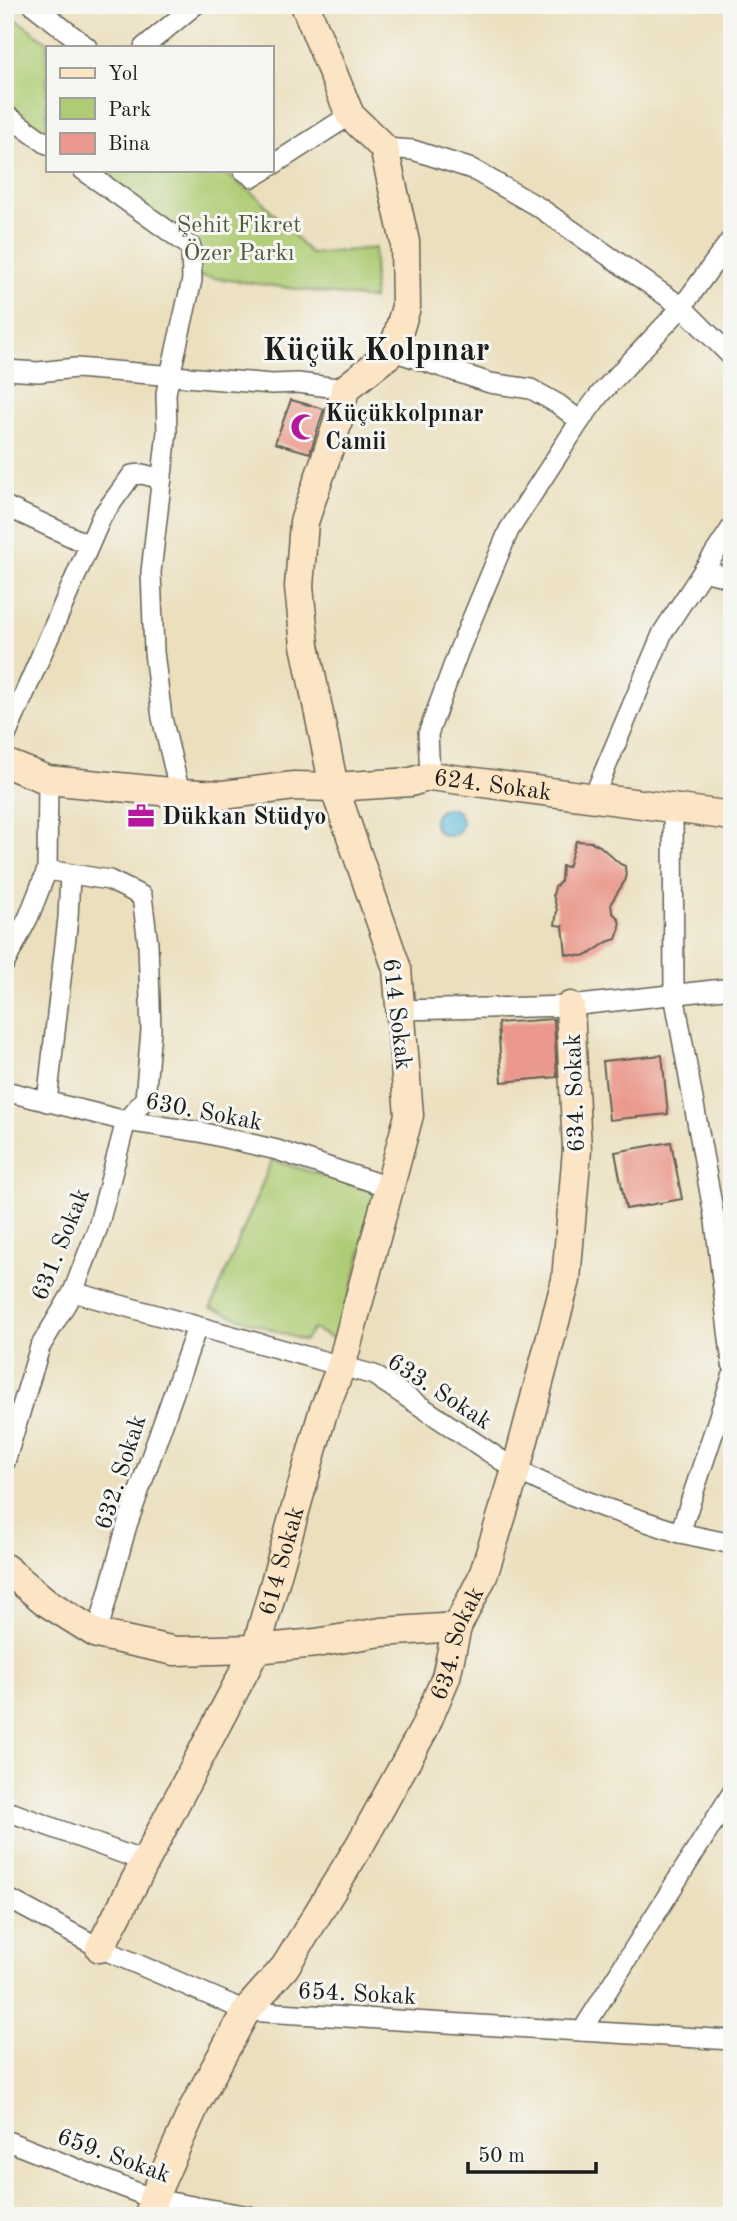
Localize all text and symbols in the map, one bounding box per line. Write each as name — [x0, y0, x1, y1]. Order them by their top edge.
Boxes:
legend — [46, 46, 273, 172]
text: Yol — [108, 64, 138, 85]
text: Park — [108, 100, 151, 121]
text: Bina — [108, 134, 150, 155]
park label: Şehit Fikret Özer Parkı — [176, 214, 302, 266]
district label: Küçük Kolpınar — [262, 336, 490, 368]
place label: Küçükkolpınar Camii — [325, 403, 484, 455]
mosque icon: Küçükkolpınar Camii — [289, 412, 319, 442]
street label: 624. Sokak — [432, 767, 553, 806]
office icon: Dükkan Stüdyo — [126, 801, 156, 831]
place label: Dükkan Stüdyo — [162, 806, 326, 830]
street label: 614 Sokak — [377, 957, 415, 1071]
street label: 634. Sokak — [562, 1033, 590, 1153]
street label: 630. Sokak — [143, 1090, 264, 1136]
street label: 631. Sokak — [28, 1185, 95, 1304]
street label: 633. Sokak — [383, 1350, 495, 1435]
street label: 632. Sokak — [92, 1412, 152, 1533]
street label: 614 Sokak — [256, 1504, 310, 1618]
street label: 634. Sokak — [428, 1583, 489, 1704]
street label: 654. Sokak — [297, 1980, 417, 2010]
street label: 659. Sokak — [53, 2125, 173, 2188]
scale bar — [468, 2130, 595, 2174]
text: 50 m — [478, 2146, 525, 2167]

